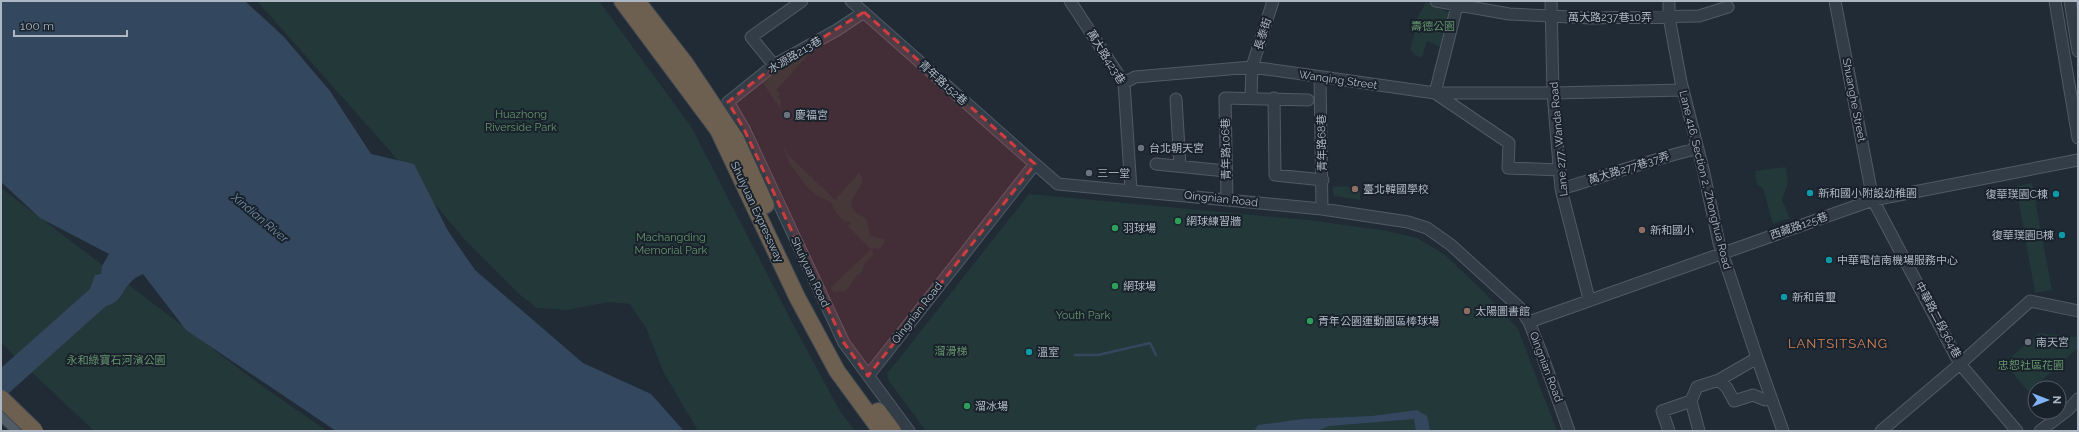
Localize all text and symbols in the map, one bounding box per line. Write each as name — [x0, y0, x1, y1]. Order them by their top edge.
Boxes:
street label: 萬大路237巷10弄 — [1568, 11, 1652, 24]
scale bar — [14, 12, 127, 38]
street label: 長泰街 — [1252, 16, 1274, 52]
text: 100 m — [20, 19, 54, 33]
park label: 壽德公園 — [1411, 20, 1455, 33]
street label: 萬大路423巷 — [1084, 27, 1128, 87]
street label: 水源路213巷 — [766, 34, 824, 76]
street label: Shuanghe Street — [1840, 57, 1869, 143]
street label: 青年路152巷 — [916, 58, 970, 108]
street label: Wanqing Street — [1298, 68, 1378, 92]
street label: Lane 277, Wanda Road — [1547, 81, 1570, 197]
street label: Lane 416, Section 2, Zhonghua Road — [1676, 89, 1734, 271]
park label: Huazhong Riverside Park — [485, 108, 557, 134]
place label: 慶福宮 — [795, 109, 828, 122]
marker: 慶福宮 — [782, 110, 792, 120]
street label: 青年路68巷 — [1315, 114, 1329, 172]
street label: 青年路106巷 — [1219, 118, 1233, 180]
place label: 台北朝天宮 — [1149, 142, 1204, 155]
marker: 台北朝天宮 — [1136, 143, 1146, 153]
street label: 萬大路277巷37弄 — [1587, 149, 1671, 187]
street label: Shuiyuan Expressway — [728, 159, 786, 265]
place label: 三一堂 — [1097, 167, 1130, 180]
marker: 三一堂 — [1084, 168, 1094, 178]
place label: 臺北韓國學校 — [1363, 183, 1429, 196]
marker: 臺北韓國學校 — [1350, 184, 1360, 194]
place label: 新和國小附設幼稚園 — [1818, 187, 1917, 200]
marker: 新和國小附設幼稚園 — [1805, 188, 1815, 198]
place label: 復華璞園C棟 — [1985, 188, 2048, 201]
street label: Qingnian Road — [1183, 189, 1259, 209]
marker: 復華璞園C棟 — [2051, 189, 2061, 199]
water label: Xindian River — [228, 190, 292, 246]
street label: 西藏路125巷 — [1768, 210, 1830, 242]
place label: 網球練習牆 — [1186, 215, 1241, 228]
marker: 網球練習牆 — [1173, 216, 1183, 226]
place label: 羽球場 — [1123, 222, 1156, 235]
marker: 羽球場 — [1110, 223, 1120, 233]
place label: 新和國小 — [1650, 224, 1694, 237]
marker: 新和國小 — [1637, 225, 1647, 235]
place label: 復華璞園B棟 — [1992, 229, 2054, 242]
marker: 復華璞園B棟 — [2057, 230, 2067, 240]
park label: Machangding Memorial Park — [635, 231, 708, 257]
street label: Shuiyuan Road — [788, 235, 832, 309]
place label: 中華電信南機場服務中心 — [1837, 254, 1958, 267]
marker: 中華電信南機場服務中心 — [1824, 255, 1834, 265]
street label: Qingnian Road — [889, 280, 945, 346]
place label: 網球場 — [1123, 280, 1156, 293]
street label: 中華路二段364巷 — [1912, 280, 1964, 360]
marker: 網球場 — [1110, 281, 1120, 291]
place label: 新和首璽 — [1792, 291, 1836, 304]
marker: 新和首璽 — [1779, 292, 1789, 302]
place label: 太陽圖書館 — [1475, 305, 1530, 318]
marker: 太陽圖書館 — [1462, 306, 1472, 316]
park label: Youth Park — [1056, 309, 1110, 322]
place label: 青年公園運動園區棒球場 — [1318, 315, 1439, 328]
marker: 青年公園運動園區棒球場 — [1305, 316, 1315, 326]
street label: Qingnian Road — [1527, 330, 1565, 404]
district label: LANTSITSANG — [1788, 336, 1888, 351]
place label: 南天宮 — [2036, 336, 2069, 349]
marker: 南天宮 — [2023, 337, 2033, 347]
park label: 溜滑梯 — [935, 345, 968, 358]
place label: 溫室 — [1037, 346, 1059, 359]
marker: 溫室 — [1024, 347, 1034, 357]
park label: 永和綠寶石河濱公園 — [67, 354, 166, 367]
park label: 忠恕社區花園 — [1998, 359, 2064, 372]
north arrow — [2027, 380, 2067, 420]
text: N — [2050, 396, 2063, 404]
place label: 溜冰場 — [975, 400, 1008, 413]
marker: 溜冰場 — [962, 401, 972, 411]

